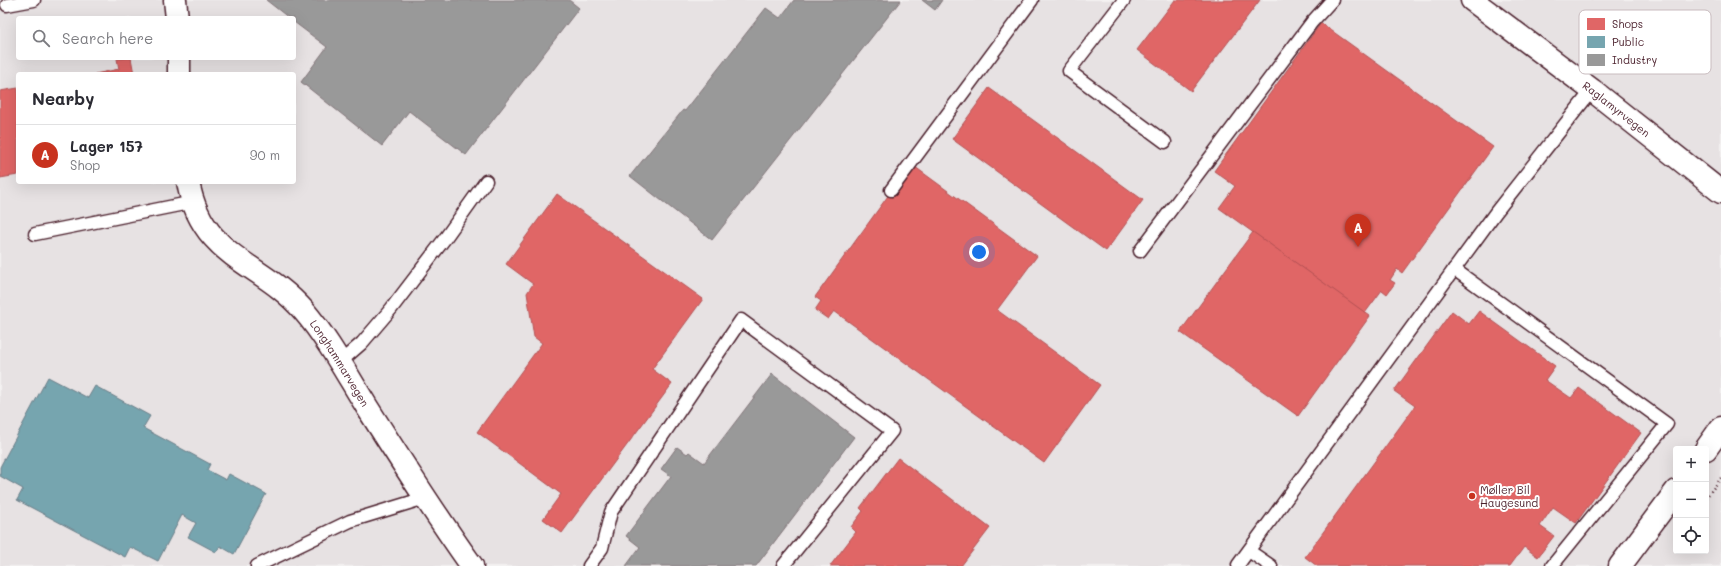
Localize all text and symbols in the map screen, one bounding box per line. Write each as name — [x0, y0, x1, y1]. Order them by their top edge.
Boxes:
legend — [1579, 10, 1711, 74]
search box — [16, 16, 296, 60]
text: Shops — [1612, 16, 1643, 31]
icon: search — [30, 27, 52, 49]
text: Search here — [62, 28, 153, 48]
text: Public — [1612, 34, 1644, 49]
text: Industry — [1612, 52, 1658, 67]
street label: Raglamyrvegen — [1580, 78, 1653, 140]
text: Nearby — [32, 87, 94, 109]
text: Lager 157 — [70, 136, 143, 156]
text: A — [40, 146, 50, 163]
text: 90 m — [250, 146, 280, 163]
text: Shop — [70, 156, 100, 173]
pin: A — [1345, 214, 1371, 247]
your location — [969, 242, 989, 262]
street label: Longhammarvegen — [307, 317, 373, 409]
map controls — [1673, 446, 1709, 554]
button: + — [1673, 446, 1709, 482]
place label: Møller Bil Haugesund — [1480, 482, 1538, 510]
button: − — [1673, 482, 1709, 518]
marker: Møller Bil Haugesund — [1467, 491, 1477, 501]
button: locate — [1673, 518, 1709, 554]

